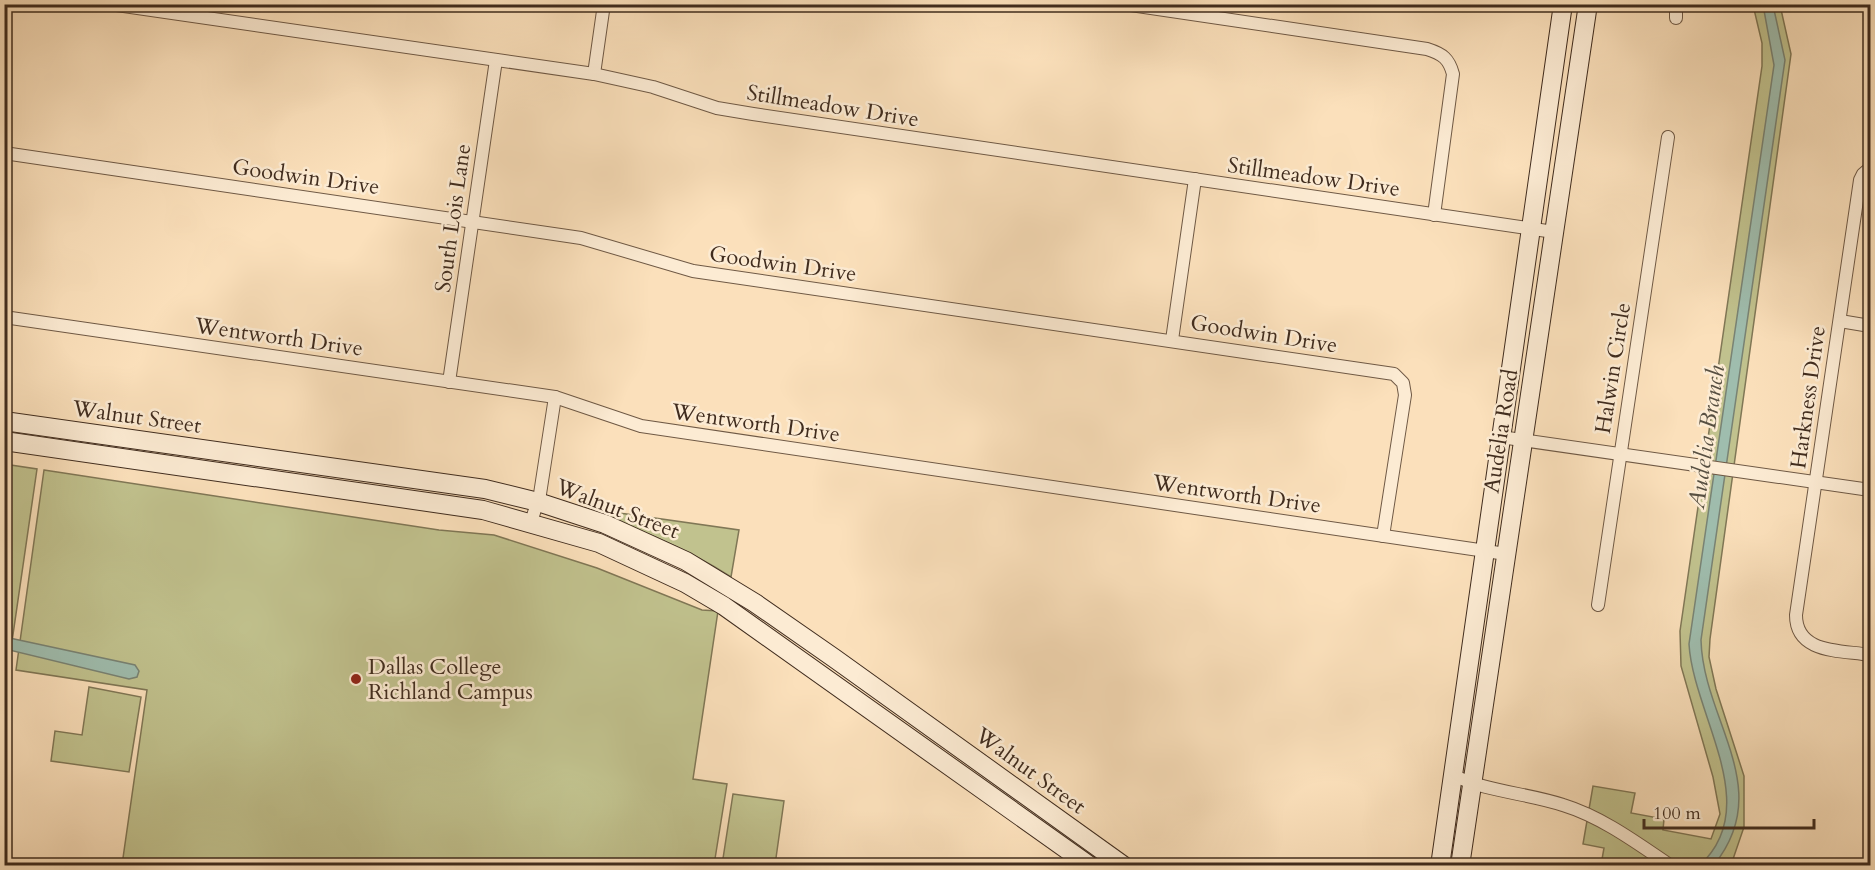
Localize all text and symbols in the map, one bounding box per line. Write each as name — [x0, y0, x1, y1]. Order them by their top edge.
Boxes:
street label: Stillmeadow Drive — [745, 78, 921, 134]
street label: South Lois Lane — [428, 142, 478, 294]
street label: Stillmeadow Drive — [1226, 150, 1402, 204]
street label: Goodwin Drive — [230, 152, 381, 202]
street label: Goodwin Drive — [707, 239, 858, 289]
street label: Halwin Circle — [1588, 300, 1638, 436]
street label: Goodwin Drive — [1188, 308, 1339, 360]
street label: Wentworth Drive — [192, 310, 365, 364]
street label: Harkness Drive — [1783, 324, 1833, 471]
water label: Audelia Branch — [1680, 363, 1733, 512]
street label: Audelia Road — [1476, 367, 1526, 495]
street label: Walnut Street — [70, 393, 203, 441]
street label: Wentworth Drive — [669, 396, 842, 450]
street label: Wentworth Drive — [1150, 467, 1323, 521]
street label: Walnut Street — [551, 471, 684, 546]
place label: Dallas College Richland Campus — [368, 652, 533, 707]
marker: Dallas College Richland Campus — [349, 672, 363, 686]
street label: Walnut Street — [968, 720, 1092, 821]
scale bar — [1644, 792, 1814, 830]
text: 100 m — [1653, 801, 1701, 826]

